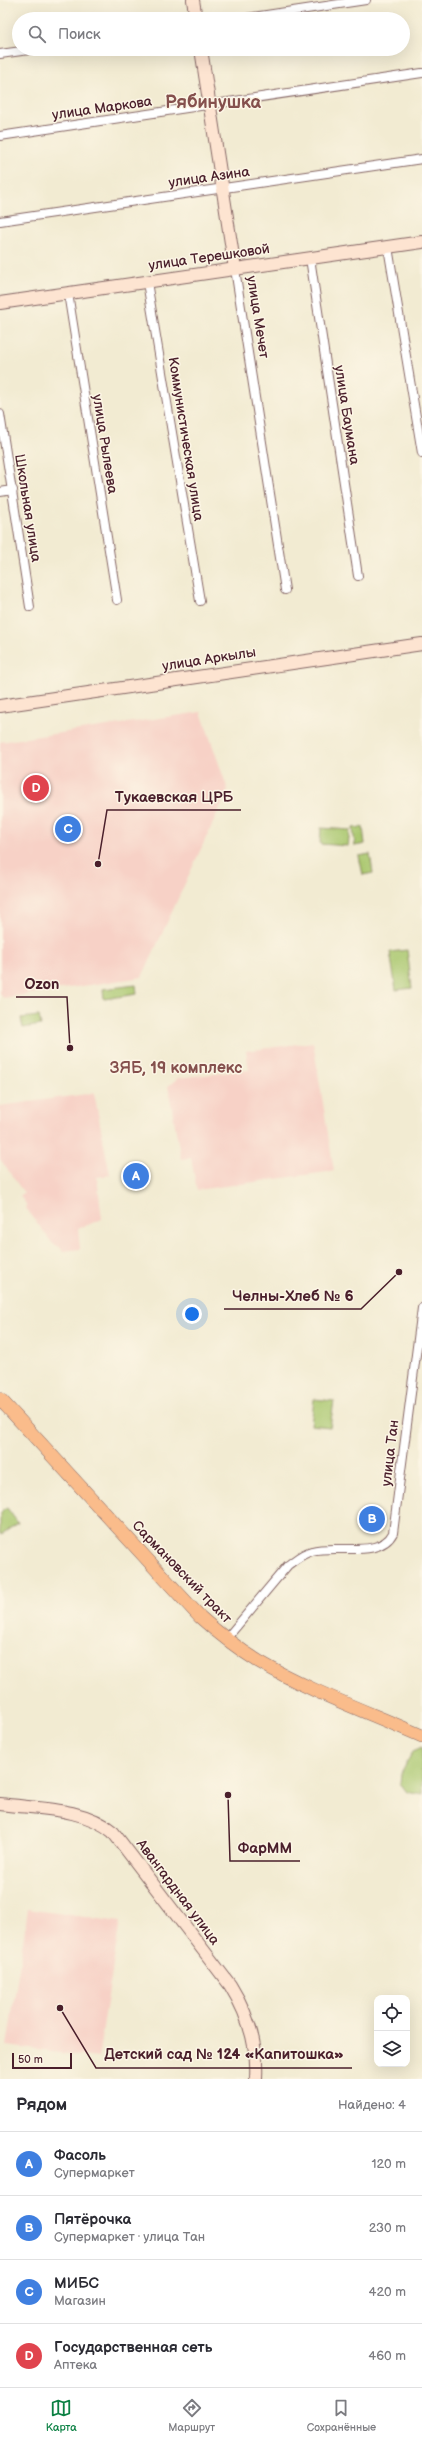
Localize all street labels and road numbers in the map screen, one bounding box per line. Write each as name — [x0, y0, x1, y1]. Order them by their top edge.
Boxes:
street label: улица Маркова — [51, 92, 154, 123]
street label: улица Азина — [167, 163, 251, 191]
street label: улица Терешковой — [147, 240, 271, 274]
street label: улица Мечет — [243, 274, 273, 360]
street label: Коммунистическая улица — [165, 356, 207, 523]
street label: улица Баумана — [331, 364, 363, 467]
street label: улица Рылеева — [89, 393, 121, 496]
street label: Школьная улица — [11, 453, 45, 564]
street label: улица Аркылы — [161, 643, 257, 675]
street label: улица Тан — [377, 1419, 403, 1487]
street label: Сармановский тракт — [129, 1517, 236, 1627]
street label: Авангардная улица — [132, 1835, 224, 1949]

